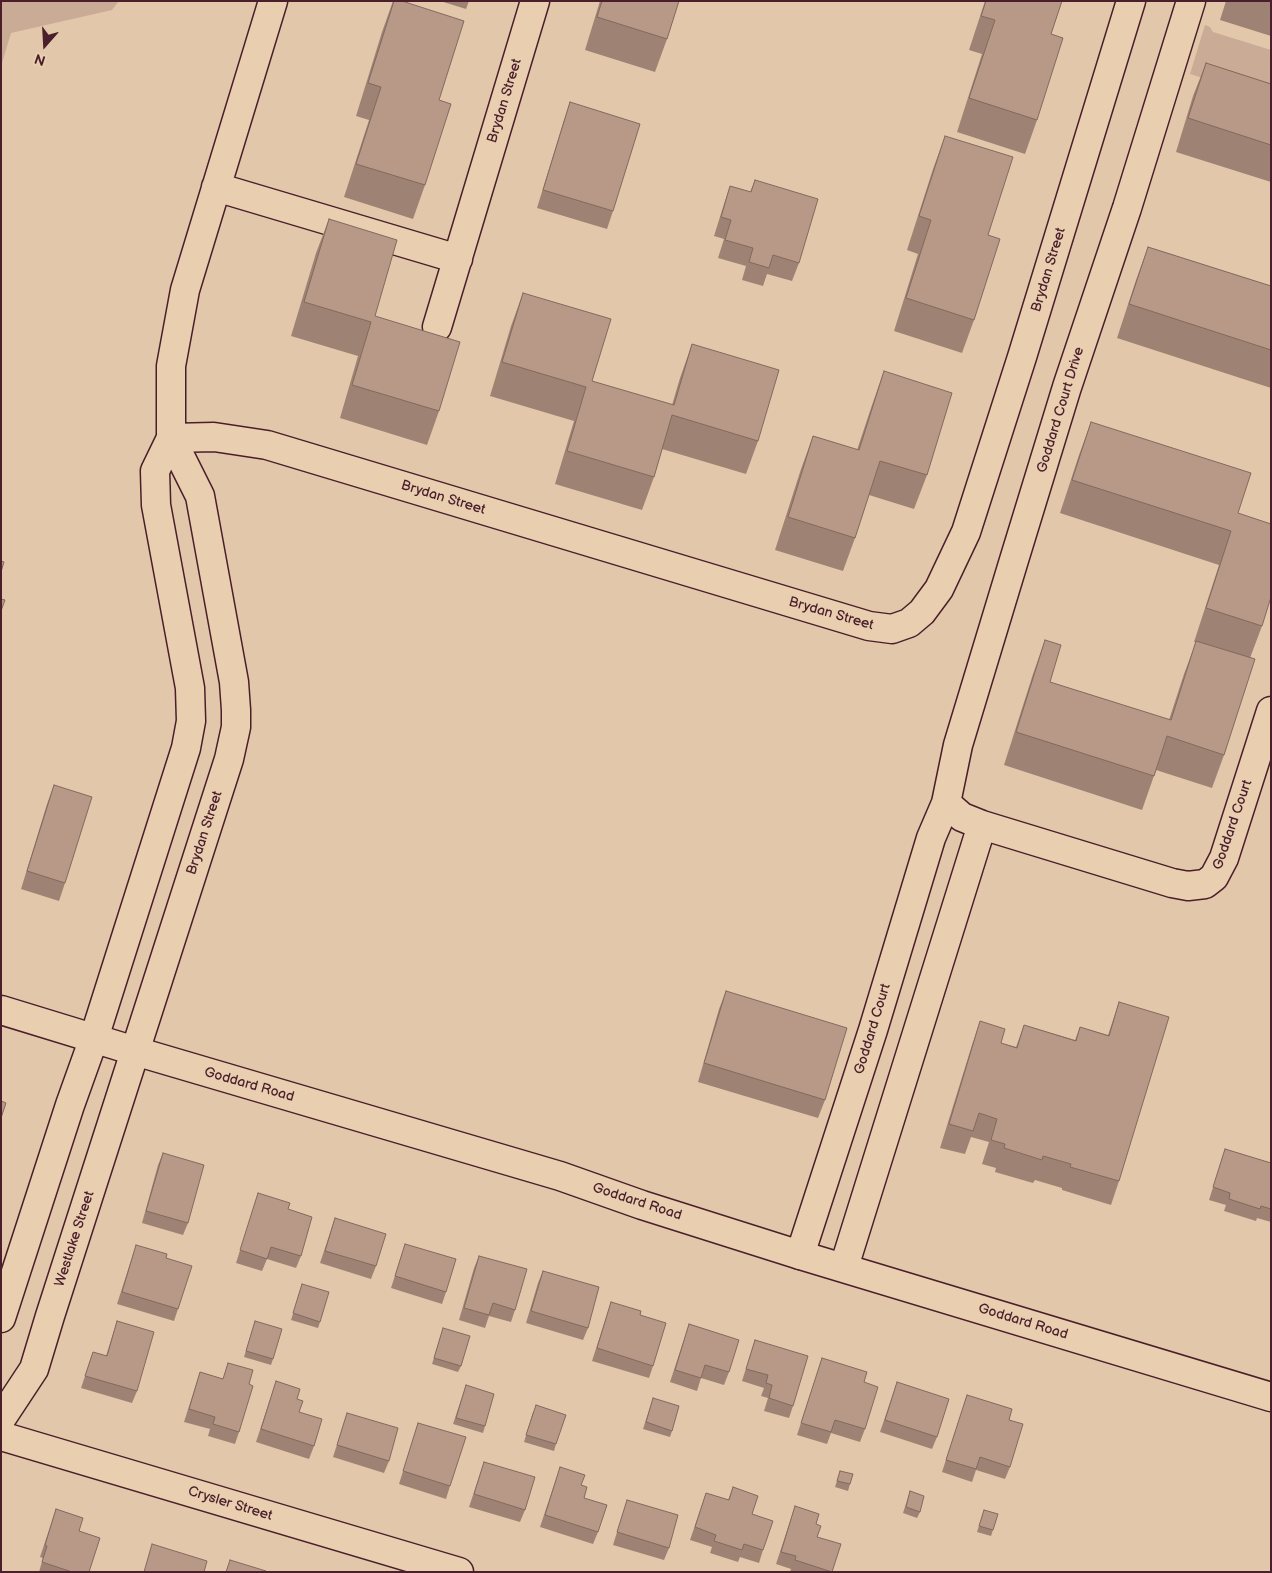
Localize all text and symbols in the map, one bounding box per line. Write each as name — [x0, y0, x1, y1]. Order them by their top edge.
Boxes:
north arrow — [20, 20, 70, 70]
text: N — [32, 50, 48, 69]
street label: Brydan Street — [484, 57, 526, 145]
street label: Brydan Street — [1028, 226, 1070, 314]
street label: Goddard Court Drive — [1034, 345, 1088, 475]
street label: Brydan Street — [399, 477, 487, 519]
street label: Brydan Street — [787, 594, 875, 634]
street label: Goddard Court — [1210, 778, 1256, 872]
street label: Brydan Street — [184, 789, 226, 877]
street label: Goddard Court — [851, 982, 895, 1076]
street label: Goddard Road — [202, 1064, 296, 1106]
street label: Goddard Road — [590, 1180, 684, 1224]
street label: Westlake Street — [52, 1189, 98, 1289]
street label: Goddard Road — [976, 1300, 1070, 1344]
street label: Crysler Street — [186, 1483, 274, 1525]

